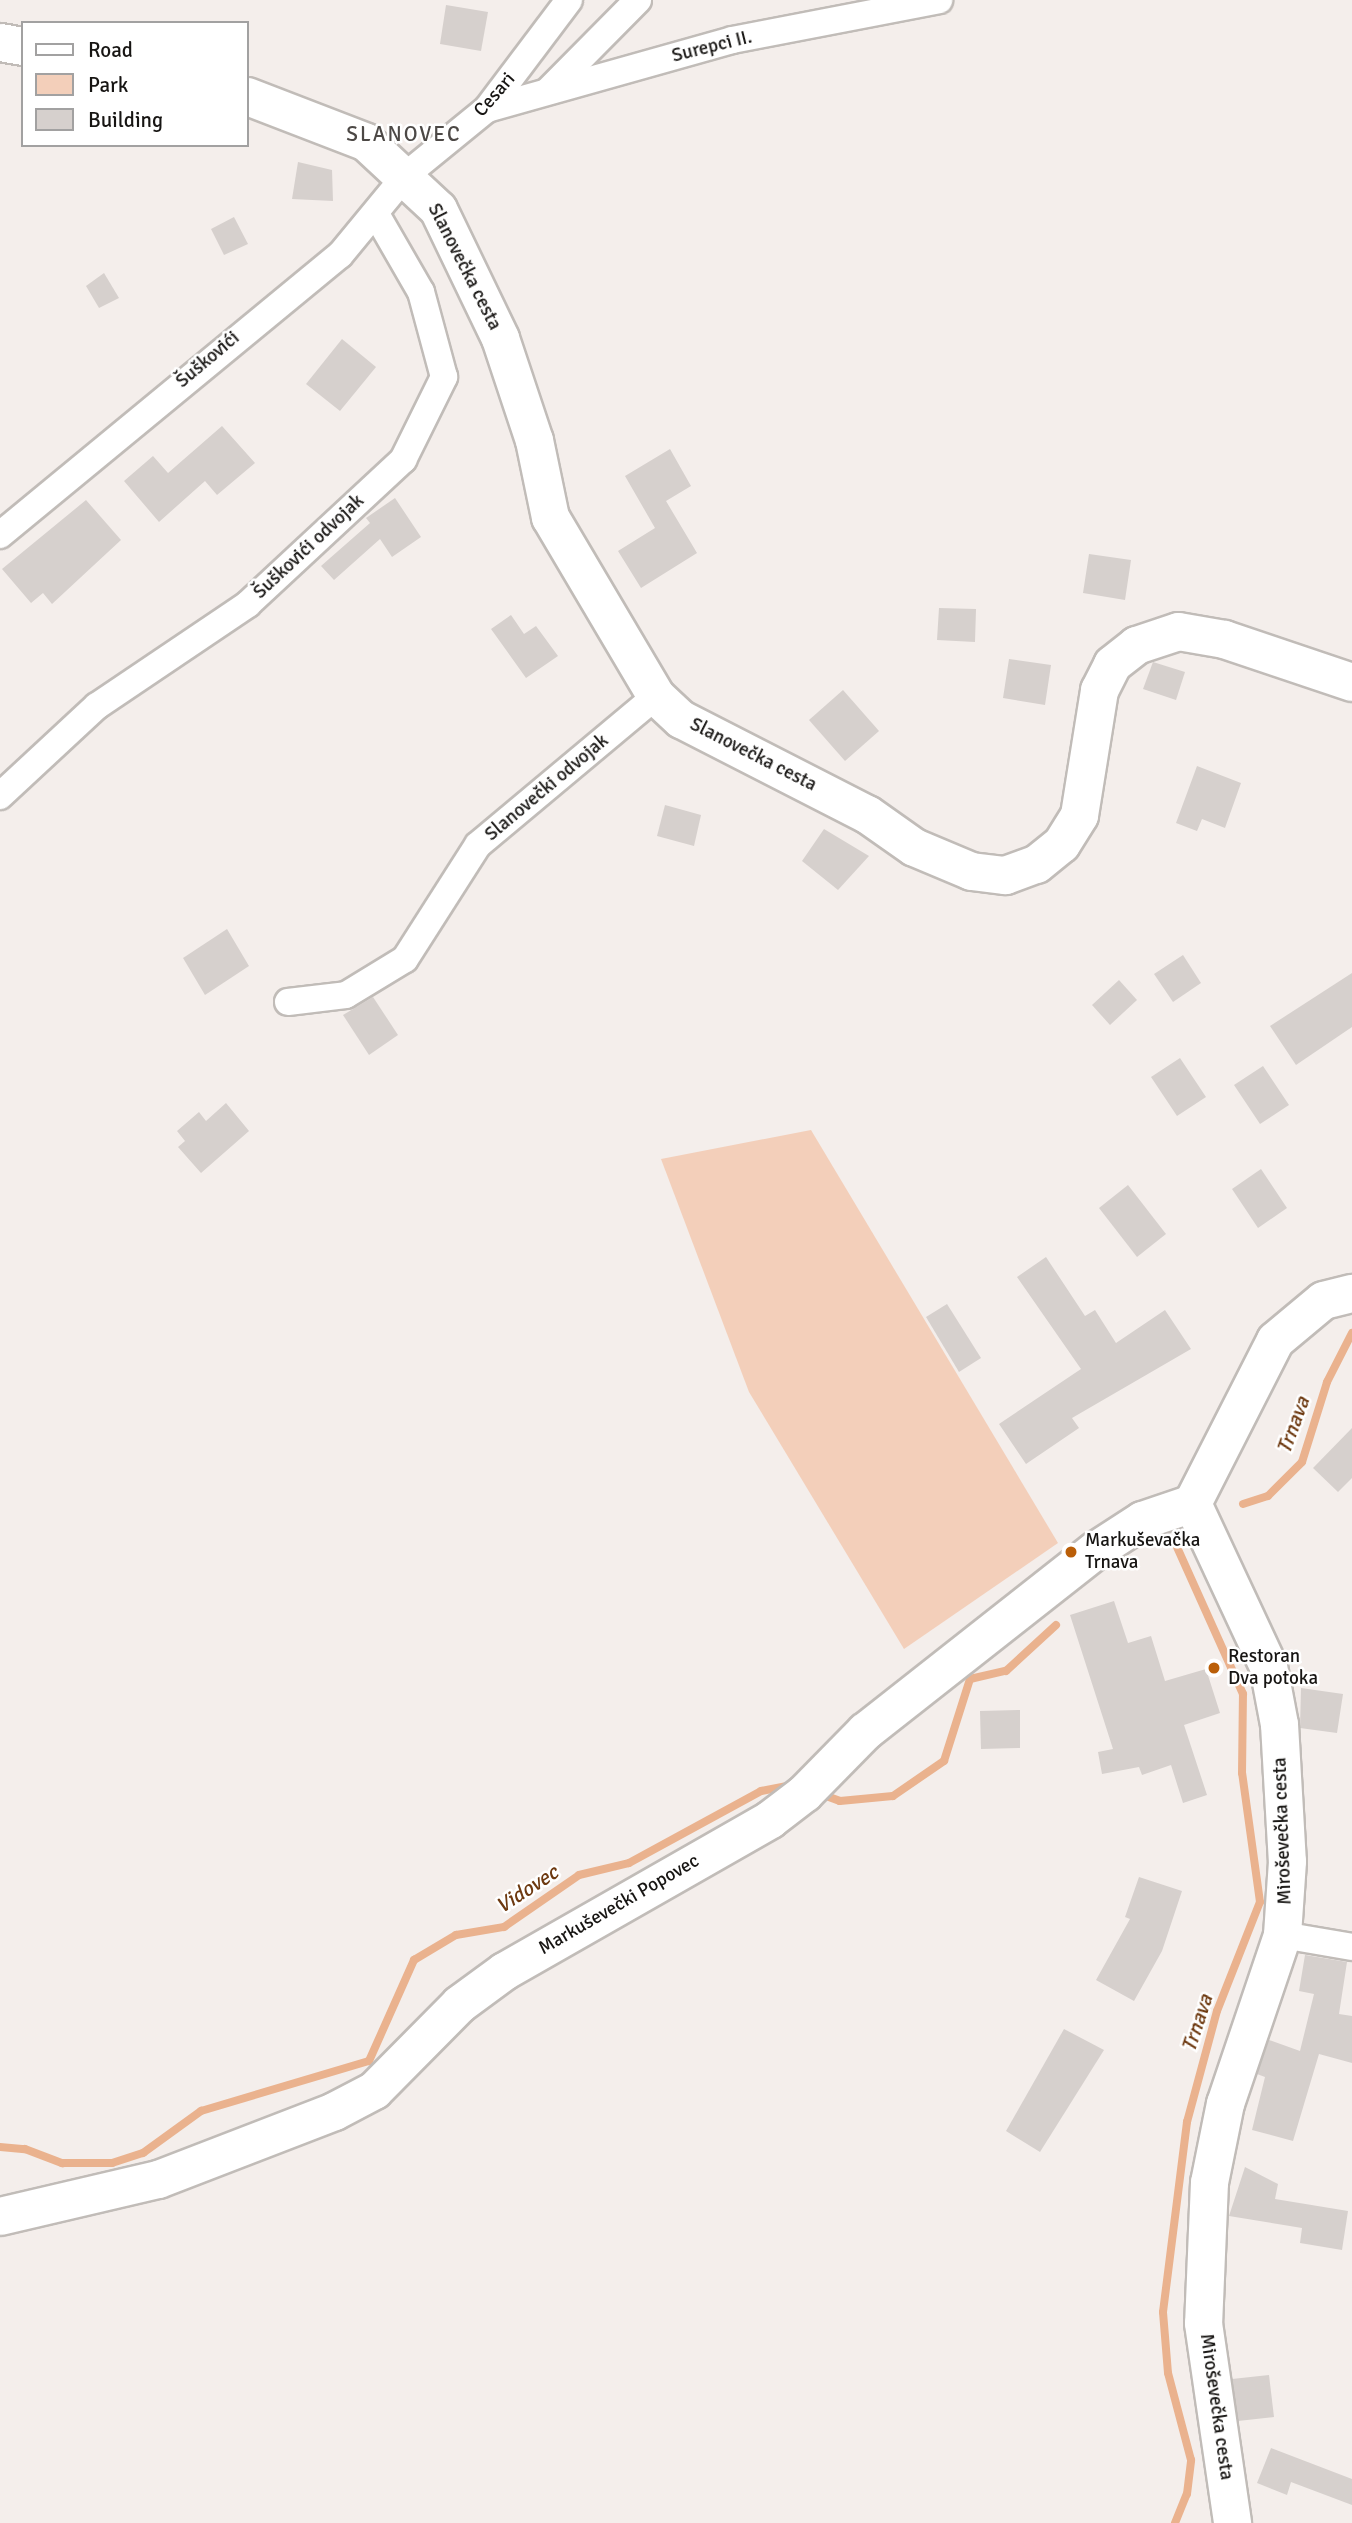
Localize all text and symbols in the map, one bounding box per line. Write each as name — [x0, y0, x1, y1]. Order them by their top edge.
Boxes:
legend — [21, 21, 248, 147]
street label: Surepci II. — [670, 26, 754, 68]
text: Road — [88, 37, 133, 63]
street label: Cesari — [470, 68, 520, 122]
text: Park — [88, 72, 128, 98]
text: Building — [88, 107, 163, 133]
district label: SLANOVEC — [347, 121, 461, 147]
street label: Slanovečka cesta — [422, 200, 506, 334]
street label: Šuškovići — [172, 327, 244, 393]
street label: Šuškovići odvojak — [249, 490, 369, 604]
street label: Slanovečka cesta — [686, 713, 820, 797]
street label: Slanovečki odvojak — [481, 730, 613, 846]
water label: Trnava — [1271, 1393, 1315, 1457]
place label: Markuševačka Trnava — [1085, 1530, 1200, 1574]
marker: Markuševačka Trnava — [1063, 1544, 1079, 1560]
place label: Restoran Dva potoka — [1228, 1646, 1318, 1690]
marker: Restoran Dva potoka — [1206, 1660, 1222, 1676]
street label: Miroševečka cesta — [1269, 1757, 1297, 1905]
street label: Markuševečki Popovec — [535, 1850, 703, 1960]
water label: Vidovec — [491, 1860, 563, 1918]
water label: Trnava — [1176, 1991, 1218, 2055]
street label: Miroševečka cesta — [1194, 2332, 1238, 2482]

